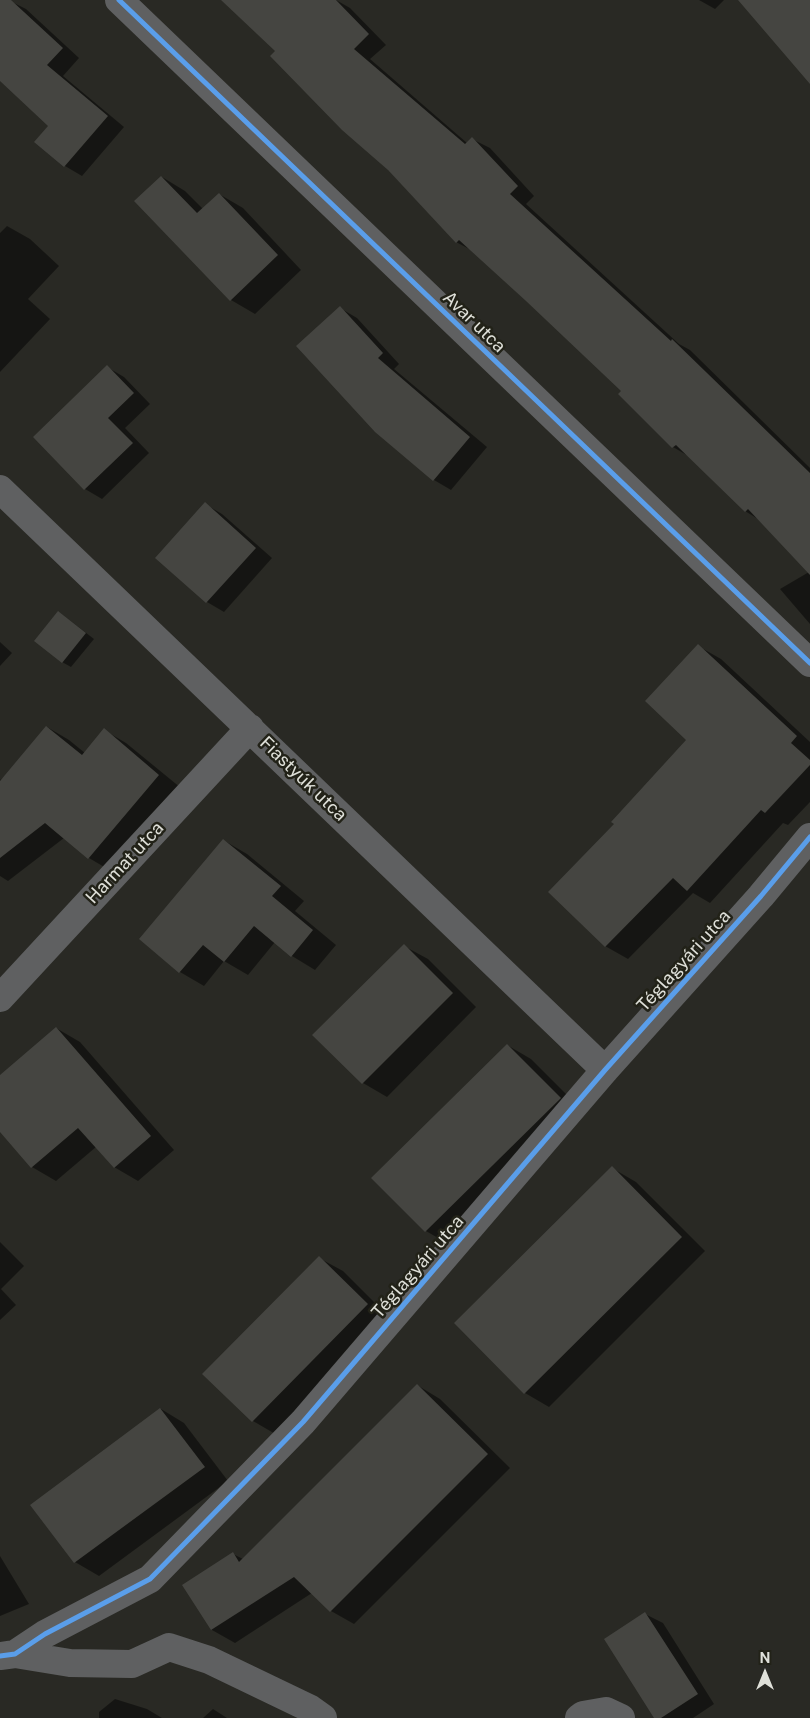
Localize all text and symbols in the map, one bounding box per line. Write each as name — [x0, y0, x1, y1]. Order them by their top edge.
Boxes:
street label: Avar utca — [438, 287, 510, 357]
street label: Fiastyúk utca — [255, 732, 351, 826]
street label: Harmat utca — [82, 818, 168, 908]
street label: Téglagyári utca — [633, 906, 735, 1016]
street label: Téglagyári utca — [367, 1211, 469, 1323]
north arrow — [740, 1648, 790, 1698]
text: N — [760, 1650, 770, 1666]

